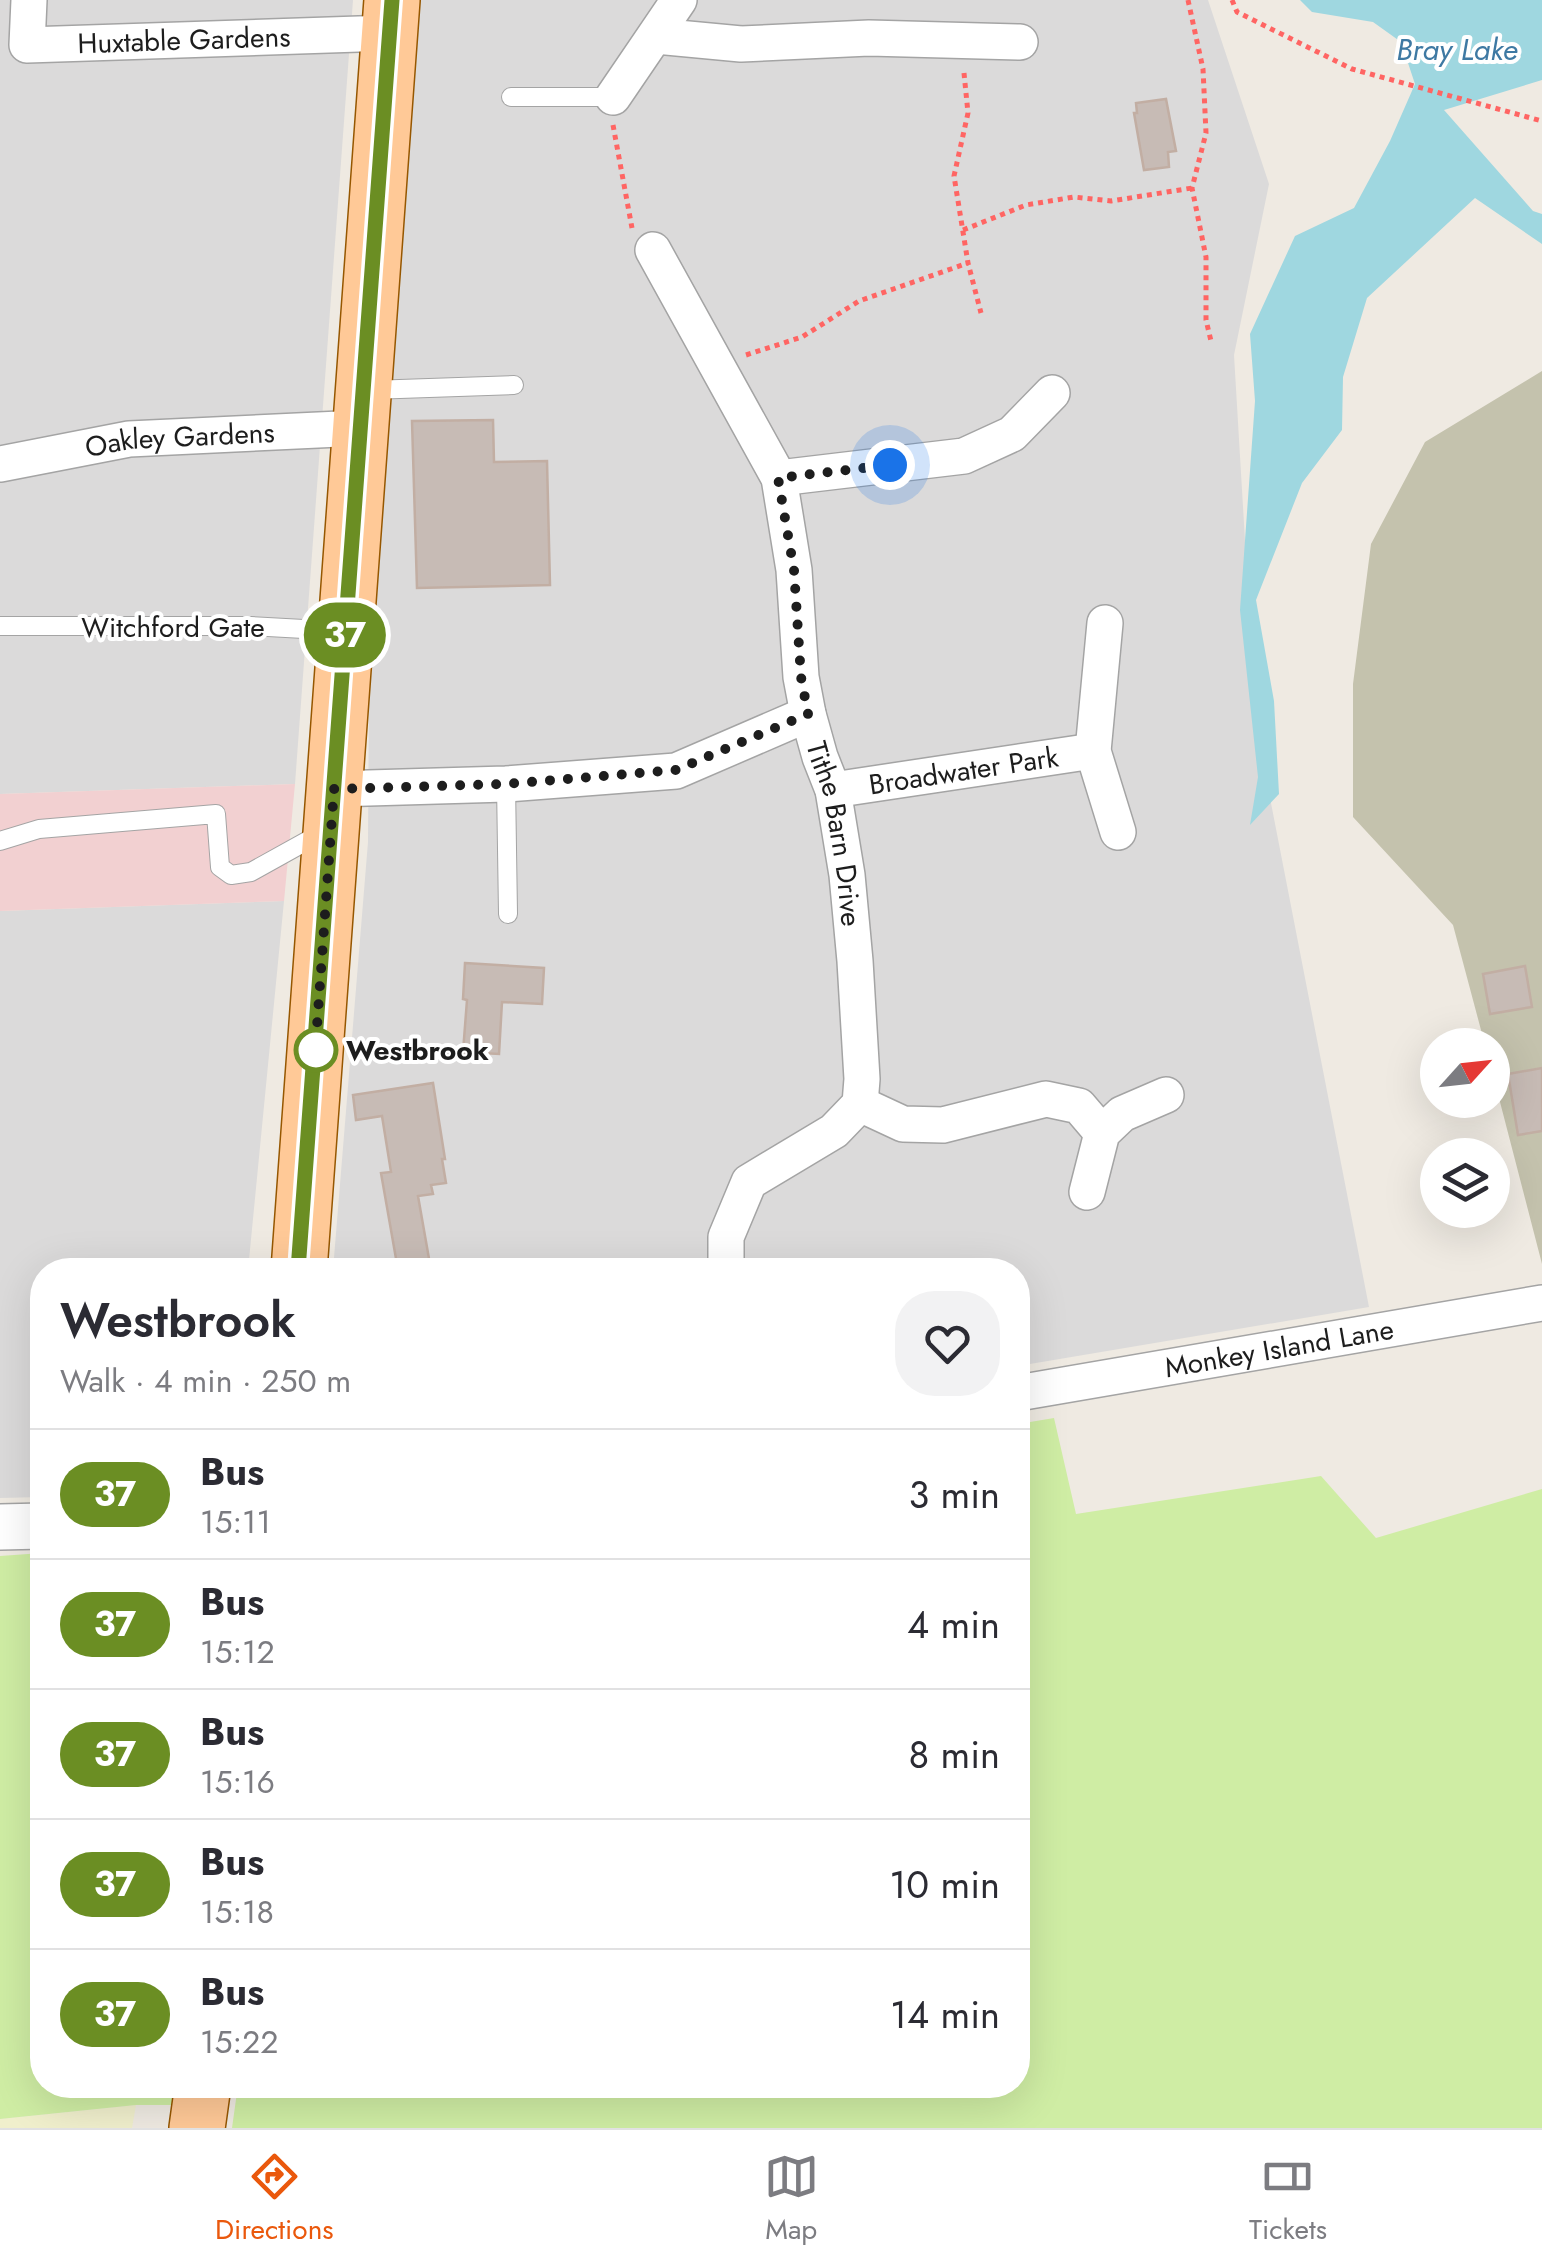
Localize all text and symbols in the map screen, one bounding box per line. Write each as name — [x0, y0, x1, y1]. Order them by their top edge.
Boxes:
street label: Huxtable Gardens — [77, 16, 291, 64]
water label: Bray Lake — [1396, 28, 1518, 71]
street label: Oakley Gardens — [81, 412, 276, 468]
your location — [865, 440, 915, 490]
line badge: 37 — [300, 602, 390, 668]
street label: Witchford Gate — [81, 607, 265, 648]
text: 37 — [324, 610, 366, 660]
street label: Broadwater Park — [866, 736, 1062, 805]
street label: Tithe Barn Drive — [796, 737, 872, 928]
north arrow — [1420, 1028, 1510, 1118]
map controls — [1420, 1028, 1510, 1228]
marker: Westbrook — [295, 1029, 337, 1071]
place label: Westbrook — [346, 1030, 489, 1071]
button: layers — [1420, 1138, 1510, 1228]
text: Westbrook — [60, 1286, 296, 1355]
button: heart — [895, 1291, 1000, 1396]
street label: Monkey Island Lane — [1162, 1309, 1397, 1388]
text: Walk · 4 min · 250 m — [60, 1358, 351, 1404]
text: Bus — [200, 1444, 264, 1499]
text: 3 min — [908, 1467, 1000, 1522]
text: 37 — [94, 1469, 136, 1519]
text: 15:11 — [200, 1499, 271, 1545]
text: Bus — [200, 1574, 264, 1629]
text: 4 min — [907, 1597, 1000, 1652]
text: 37 — [94, 1599, 136, 1649]
text: 15:12 — [200, 1629, 275, 1675]
text: Bus — [200, 1704, 264, 1759]
text: 8 min — [908, 1727, 1000, 1782]
text: 37 — [94, 1729, 136, 1779]
text: 15:16 — [200, 1759, 275, 1805]
text: Bus — [200, 1834, 264, 1889]
text: 10 min — [889, 1857, 1000, 1912]
text: 37 — [94, 1859, 136, 1909]
text: 15:18 — [200, 1889, 274, 1935]
text: Bus — [200, 1964, 264, 2019]
text: 14 min — [890, 1987, 1000, 2042]
text: 37 — [94, 1989, 136, 2039]
text: 15:22 — [200, 2019, 278, 2065]
tab: Directions — [215, 2149, 334, 2250]
tab: Map — [764, 2149, 819, 2250]
tab: Tickets — [1249, 2149, 1327, 2250]

